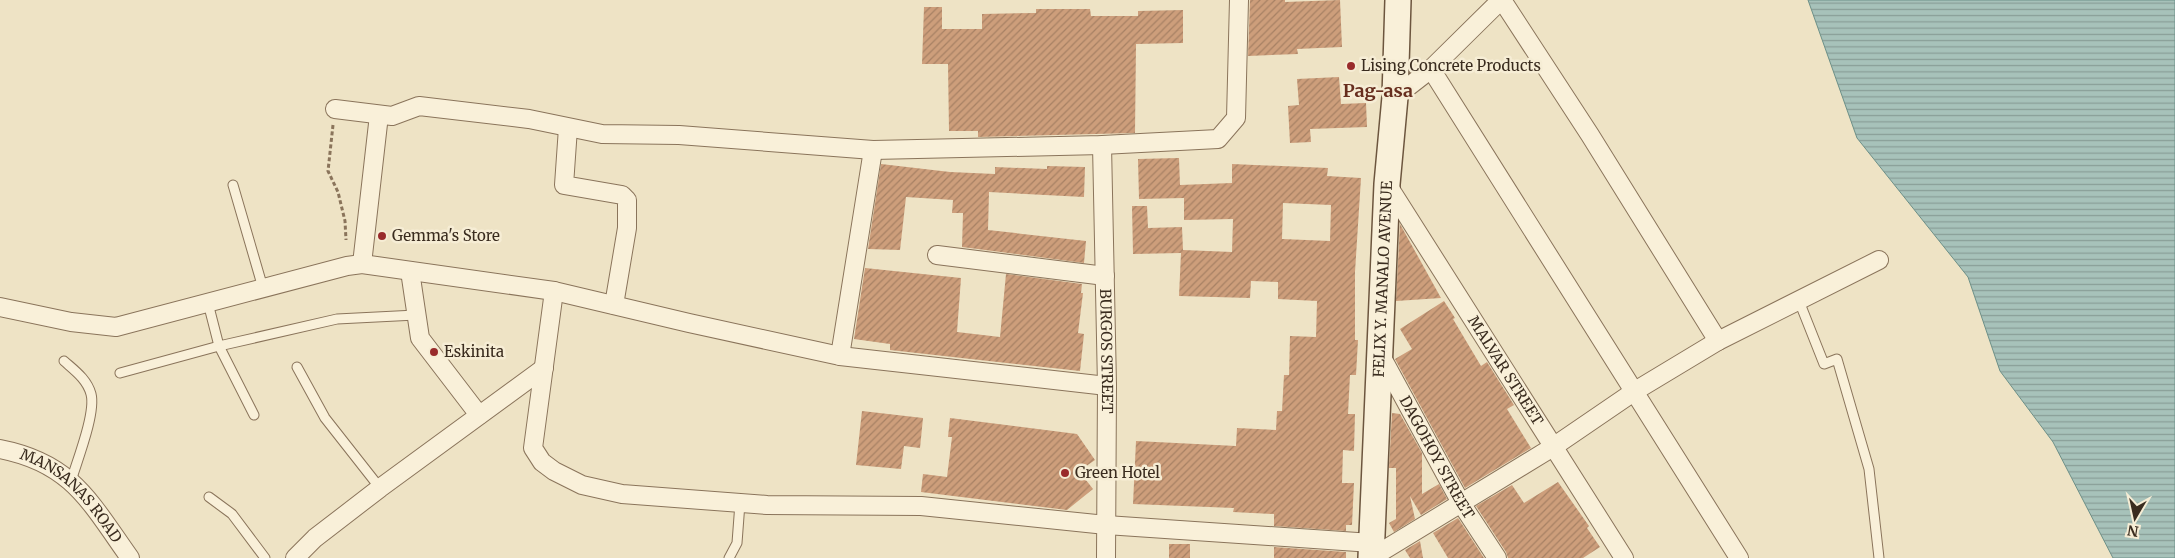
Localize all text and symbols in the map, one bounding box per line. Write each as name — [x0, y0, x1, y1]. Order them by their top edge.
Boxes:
place label: Lising Concrete Products — [1361, 56, 1541, 75]
marker: Lising Concrete Products — [1345, 60, 1357, 72]
district label: Pag-asa — [1343, 79, 1413, 102]
street label: FELIX Y. MANALO AVENUE — [1369, 180, 1396, 378]
place label: Gemma's Store — [392, 226, 500, 245]
marker: Gemma's Store — [376, 230, 388, 242]
street label: BURGOS STREET — [1096, 288, 1117, 414]
street label: MALVAR STREET — [1464, 312, 1548, 429]
place label: Eskinita — [444, 342, 504, 361]
marker: Eskinita — [428, 346, 440, 358]
street label: DAGOHOY STREET — [1396, 392, 1479, 523]
street label: MANSANAS ROAD — [18, 445, 126, 546]
place label: Green Hotel — [1075, 463, 1160, 482]
marker: Green Hotel — [1059, 467, 1071, 479]
north arrow — [2110, 493, 2160, 543]
text: N — [2126, 521, 2140, 541]

